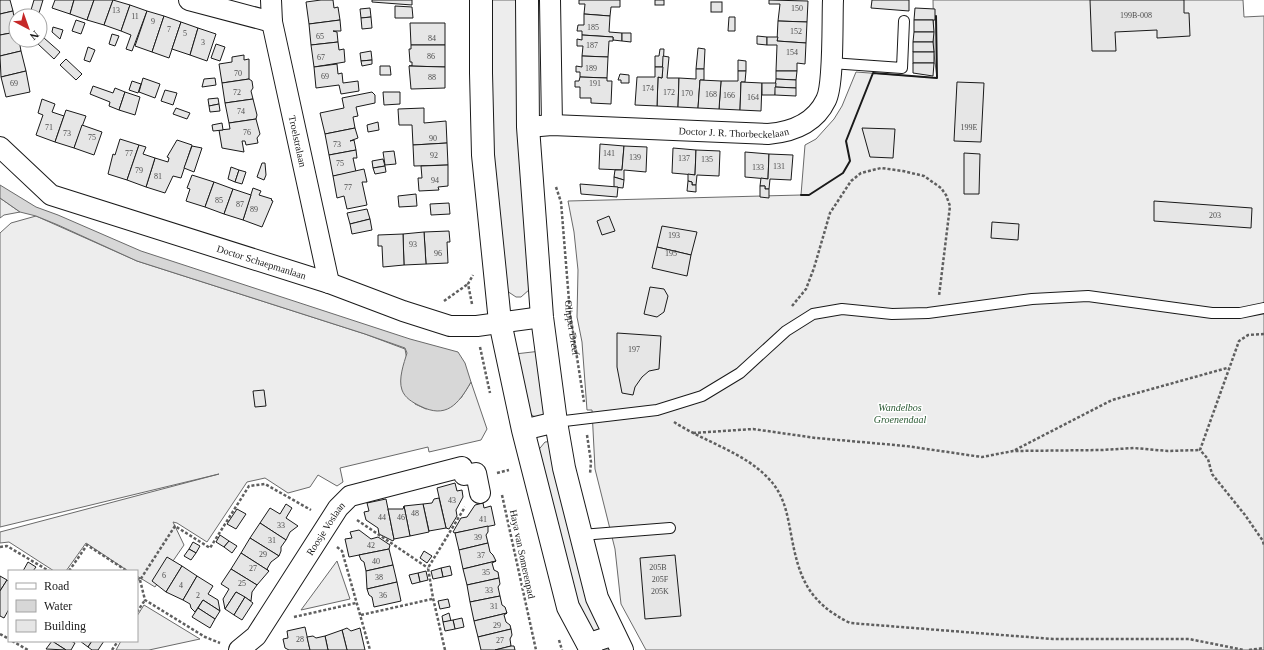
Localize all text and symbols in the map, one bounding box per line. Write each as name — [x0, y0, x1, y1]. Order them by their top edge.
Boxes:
house number: 150 — [791, 4, 803, 13]
house number: 13 — [112, 6, 120, 15]
north arrow — [8, 8, 48, 48]
house number: 199B-008 — [1120, 11, 1152, 20]
house number: 11 — [131, 12, 139, 21]
house number: 9 — [151, 17, 155, 26]
house number: 185 — [587, 23, 599, 32]
house number: 7 — [167, 25, 171, 34]
house number: 152 — [790, 27, 802, 36]
text: N — [28, 28, 41, 43]
house number: 5 — [183, 29, 187, 38]
house number: 65 — [316, 32, 324, 41]
house number: 84 — [428, 34, 436, 43]
house number: 3 — [201, 38, 205, 47]
house number: 187 — [586, 41, 598, 50]
house number: 154 — [786, 48, 798, 57]
house number: 86 — [427, 52, 435, 61]
house number: 67 — [317, 53, 325, 62]
house number: 189 — [585, 64, 597, 73]
house number: 70 — [234, 69, 242, 78]
house number: 69 — [321, 72, 329, 81]
house number: 88 — [428, 73, 436, 82]
house number: 69 — [10, 79, 18, 88]
house number: 191 — [589, 79, 601, 88]
house number: 174 — [642, 84, 654, 93]
house number: 72 — [233, 88, 241, 97]
house number: 172 — [663, 88, 675, 97]
house number: 170 — [681, 89, 693, 98]
house number: 168 — [705, 90, 717, 99]
house number: 166 — [723, 91, 735, 100]
house number: 164 — [747, 93, 759, 102]
house number: 74 — [237, 107, 245, 116]
street label: Troelstralaan — [287, 114, 309, 168]
house number: 71 — [45, 123, 53, 132]
house number: 199E — [961, 123, 978, 132]
street label: Doctor J. R. Thorbeckelaan — [678, 125, 790, 140]
house number: 76 — [243, 128, 251, 137]
house number: 73 — [63, 129, 71, 138]
house number: 75 — [88, 133, 96, 142]
house number: 90 — [429, 134, 437, 143]
house number: 73 — [333, 140, 341, 149]
house number: 77 — [125, 149, 133, 158]
house number: 141 — [603, 149, 615, 158]
house number: 92 — [430, 151, 438, 160]
house number: 139 — [629, 153, 641, 162]
house number: 137 — [678, 154, 690, 163]
house number: 135 — [701, 155, 713, 164]
house number: 75 — [336, 159, 344, 168]
house number: 131 — [773, 162, 785, 171]
house number: 133 — [752, 163, 764, 172]
house number: 79 — [135, 166, 143, 175]
house number: 81 — [154, 172, 162, 181]
house number: 94 — [431, 176, 439, 185]
house number: 77 — [344, 183, 352, 192]
house number: 85 — [215, 196, 223, 205]
house number: 87 — [236, 200, 244, 209]
house number: 89 — [250, 205, 258, 214]
house number: 203 — [1209, 211, 1221, 220]
house number: 193 — [668, 231, 680, 240]
house number: 93 — [409, 240, 417, 249]
street label: Doctor Schaepmanlaan — [215, 243, 308, 281]
house number: 96 — [434, 249, 442, 258]
house number: 195 — [665, 249, 677, 258]
street label: Glipper Dreef — [563, 300, 582, 357]
house number: 197 — [628, 345, 640, 354]
park label: Wandelbos Groenendaal — [874, 402, 926, 425]
house number: 43 — [448, 496, 456, 505]
street label: Roosje Voslaan — [304, 500, 347, 557]
house number: 48 — [411, 509, 419, 518]
street label: Haya van Somerenpad — [508, 509, 537, 600]
house number: 44 — [378, 513, 386, 522]
house number: 46 — [397, 513, 405, 522]
house number: 41 — [479, 515, 487, 524]
house number: 33 — [277, 521, 285, 530]
house number: 39 — [474, 533, 482, 542]
house number: 31 — [268, 536, 276, 545]
house number: 42 — [367, 541, 375, 550]
house number: 29 — [259, 550, 267, 559]
house number: 37 — [477, 551, 485, 560]
house number: 40 — [372, 557, 380, 566]
house number: 205B — [649, 563, 667, 572]
house number: 27 — [249, 564, 257, 573]
house number: 35 — [482, 568, 490, 577]
legend — [8, 570, 138, 642]
house number: 6 — [162, 571, 166, 580]
house number: 38 — [375, 573, 383, 582]
house number: 205F — [652, 575, 669, 584]
text: Road — [44, 579, 69, 593]
house number: 25 — [238, 579, 246, 588]
house number: 4 — [179, 581, 183, 590]
house number: 33 — [485, 586, 493, 595]
house number: 205K — [651, 587, 669, 596]
house number: 2 — [196, 591, 200, 600]
house number: 36 — [379, 591, 387, 600]
text: Water — [44, 599, 72, 613]
house number: 31 — [490, 602, 498, 611]
text: Building — [44, 619, 86, 633]
house number: 29 — [493, 621, 501, 630]
house number: 28 — [296, 635, 304, 644]
house number: 27 — [496, 636, 504, 645]

